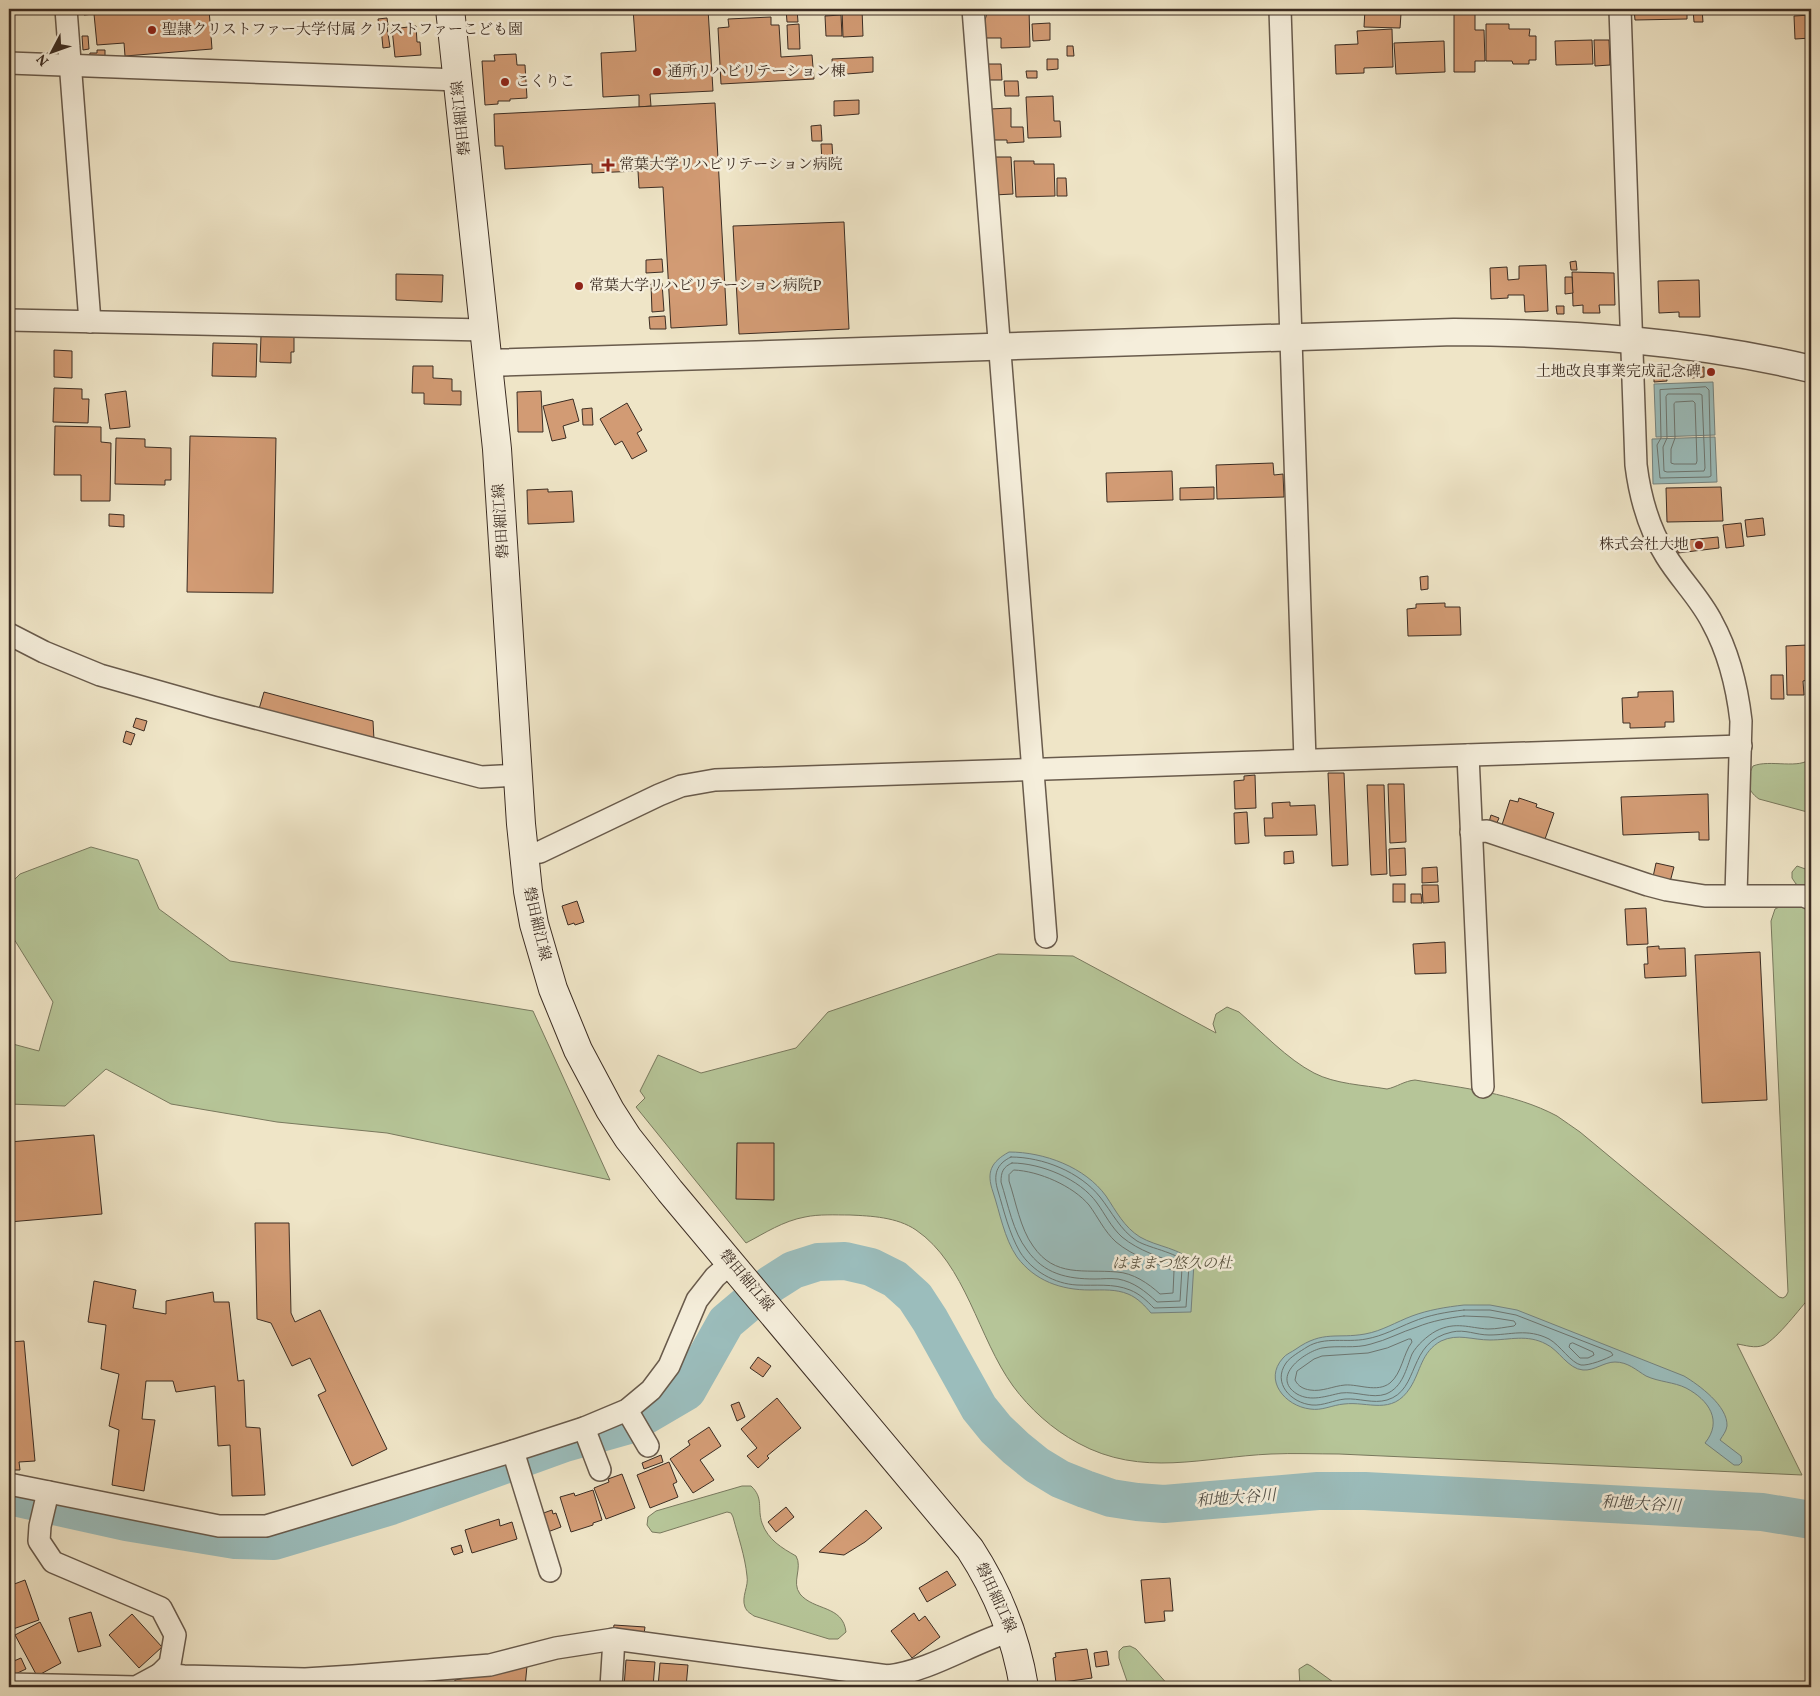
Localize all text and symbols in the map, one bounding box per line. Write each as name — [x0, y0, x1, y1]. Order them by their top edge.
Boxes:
place label: 聖隷クリストファー大学付属 クリストファーこども園 — [162, 20, 523, 41]
marker: 聖隷クリストファー大学付属 クリストファーこども園 — [146, 24, 158, 36]
north arrow — [28, 28, 78, 78]
text: N — [33, 49, 54, 70]
place label: 通所リハビリテーション棟 — [667, 62, 846, 83]
marker: 通所リハビリテーション棟 — [651, 66, 663, 78]
place label: こくりこ — [515, 72, 575, 93]
marker: こくりこ — [499, 76, 511, 88]
street label: 磐田細江線 — [448, 80, 476, 156]
place label: 常葉大学リハビリテーション病院 — [619, 155, 843, 176]
marker: 常葉大学リハビリテーション病院 — [601, 158, 615, 172]
place label: 常葉大学リハビリテーション病院P — [589, 276, 822, 297]
marker: 常葉大学リハビリテーション病院P — [573, 280, 585, 292]
place label: 土地改良事業完成記念碑 — [1536, 362, 1701, 383]
marker: 土地改良事業完成記念碑 — [1705, 366, 1717, 378]
street label: 磐田細江線 — [489, 483, 515, 559]
place label: 株式会社大地 — [1599, 535, 1689, 556]
marker: 株式会社大地 — [1693, 539, 1705, 551]
street label: 磐田細江線 — [517, 885, 555, 963]
street label: 磐田細江線 — [714, 1246, 778, 1316]
park label: はままつ悠久の杜 — [1112, 1254, 1233, 1275]
water label: 和地大谷川 — [1195, 1485, 1279, 1513]
water label: 和地大谷川 — [1600, 1492, 1684, 1518]
street label: 磐田細江線 — [970, 1560, 1020, 1636]

